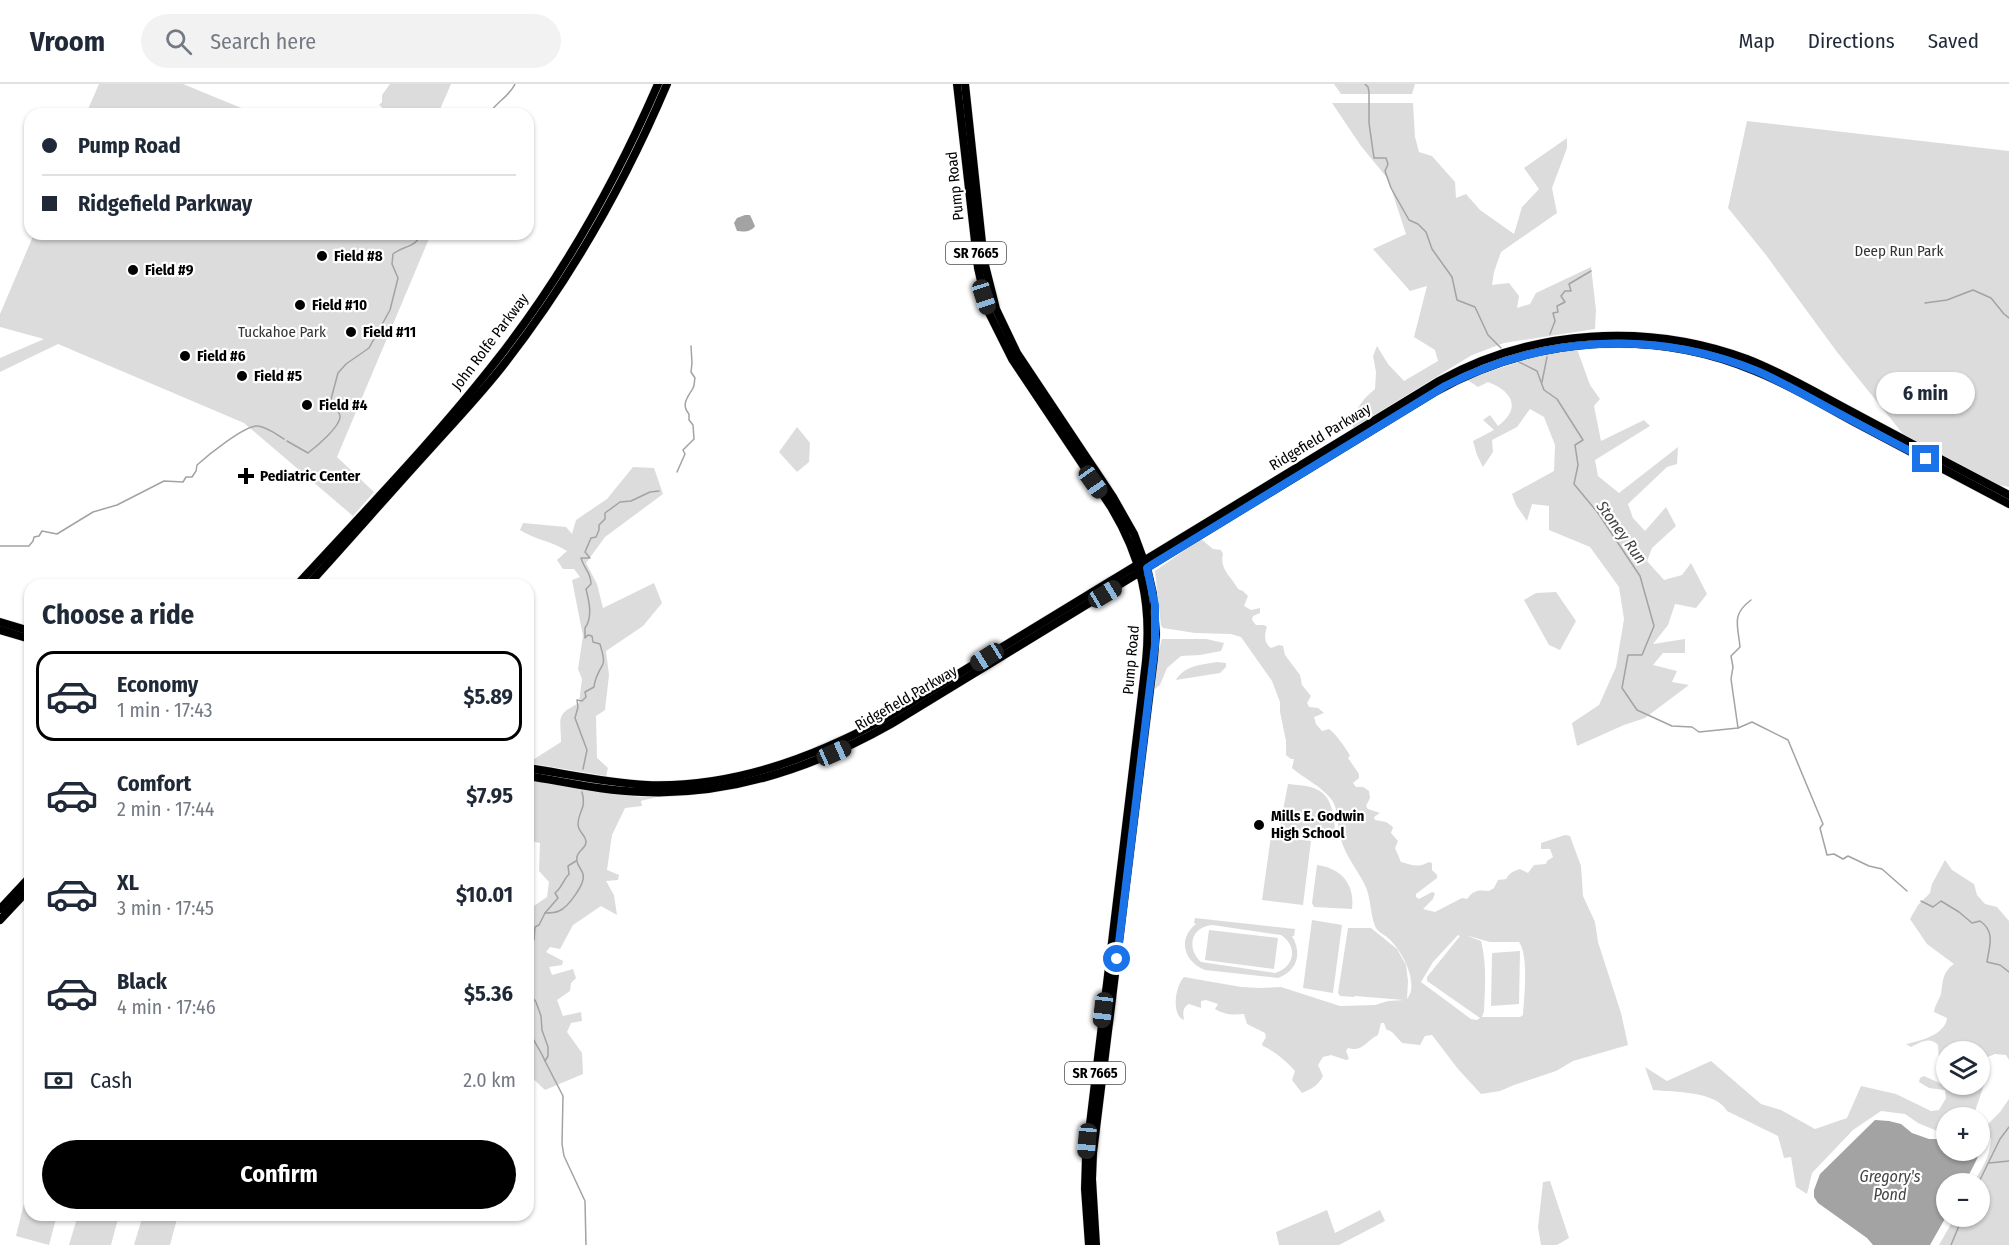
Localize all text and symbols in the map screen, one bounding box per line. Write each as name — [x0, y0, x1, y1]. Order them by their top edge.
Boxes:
search box — [141, 14, 561, 68]
text: Vroom — [30, 25, 105, 58]
icon: search — [162, 25, 195, 58]
text: Search here — [210, 28, 316, 55]
text: Map — [1738, 28, 1775, 54]
text: Directions — [1808, 28, 1895, 54]
text: Saved — [1928, 28, 1979, 54]
text: Pump Road — [78, 132, 181, 159]
street label: Pump Road — [942, 151, 968, 221]
text: Ridgefield Parkway — [78, 190, 252, 217]
road number: SR 7665 — [946, 242, 1006, 264]
park label: Deep Run Park — [1854, 242, 1944, 260]
place label: Field #8 — [334, 247, 383, 265]
marker: Field #8 — [315, 249, 329, 263]
place label: Field #9 — [145, 261, 194, 279]
marker: Field #9 — [126, 263, 140, 277]
car — [970, 277, 998, 317]
street label: John Rolfe Parkway — [448, 290, 532, 394]
place label: Field #10 — [312, 296, 367, 314]
marker: Field #10 — [293, 298, 307, 312]
park label: Tuckahoe Park — [238, 323, 326, 341]
place label: Field #11 — [363, 323, 416, 341]
marker: Field #11 — [344, 325, 358, 339]
place label: Field #6 — [197, 347, 246, 365]
marker: Field #6 — [178, 349, 192, 363]
place label: Field #5 — [254, 367, 302, 385]
marker: Field #5 — [235, 369, 249, 383]
callout: 6 min — [1876, 372, 1976, 414]
text: 6 min — [1903, 381, 1948, 405]
place label: Field #4 — [319, 396, 368, 414]
marker: Field #4 — [300, 398, 314, 412]
street label: Ridgefield Parkway — [1266, 400, 1374, 474]
route end — [1912, 445, 1939, 472]
car — [1075, 462, 1111, 502]
marker: Pediatric Center — [237, 467, 255, 485]
place label: Pediatric Center — [260, 467, 361, 485]
water label: Stoney Run — [1592, 496, 1651, 567]
car — [1085, 577, 1125, 611]
text: Choose a ride — [42, 599, 194, 631]
street label: Pump Road — [1119, 625, 1143, 695]
car — [967, 640, 1007, 674]
street label: Ridgefield Parkway — [852, 661, 961, 735]
icon: car — [45, 669, 99, 723]
text: Economy — [117, 671, 198, 698]
text: $5.89 — [463, 683, 513, 710]
text: 1 min · 17:43 — [117, 698, 213, 722]
car — [814, 737, 854, 769]
icon: car — [45, 768, 99, 822]
text: Comfort — [117, 770, 191, 797]
text: $7.95 — [466, 782, 513, 809]
text: 2 min · 17:44 — [117, 797, 215, 821]
place label: Mills E. Godwin High School — [1271, 807, 1364, 842]
marker: Mills E. Godwin High School — [1252, 818, 1266, 832]
icon: car — [45, 867, 99, 921]
text: XL — [117, 869, 139, 896]
text: $10.01 — [456, 881, 513, 908]
text: 3 min · 17:45 — [117, 896, 214, 920]
route start — [1103, 945, 1130, 972]
icon: car — [45, 966, 99, 1020]
text: Black — [117, 968, 167, 995]
text: $5.36 — [464, 980, 513, 1007]
car — [1092, 991, 1114, 1029]
text: 4 min · 17:46 — [117, 995, 216, 1019]
map controls — [1936, 1041, 1990, 1227]
button: layers — [1936, 1041, 1990, 1095]
road number: SR 7665 — [1065, 1062, 1125, 1084]
icon: cash — [42, 1064, 75, 1097]
text: Cash — [90, 1067, 133, 1094]
text: 2.0 km — [463, 1068, 516, 1092]
button: + — [1936, 1107, 1990, 1161]
car — [1076, 1122, 1098, 1160]
button: Confirm — [42, 1140, 516, 1209]
water label: Gregory's Pond — [1860, 1167, 1921, 1204]
button: − — [1936, 1173, 1990, 1227]

